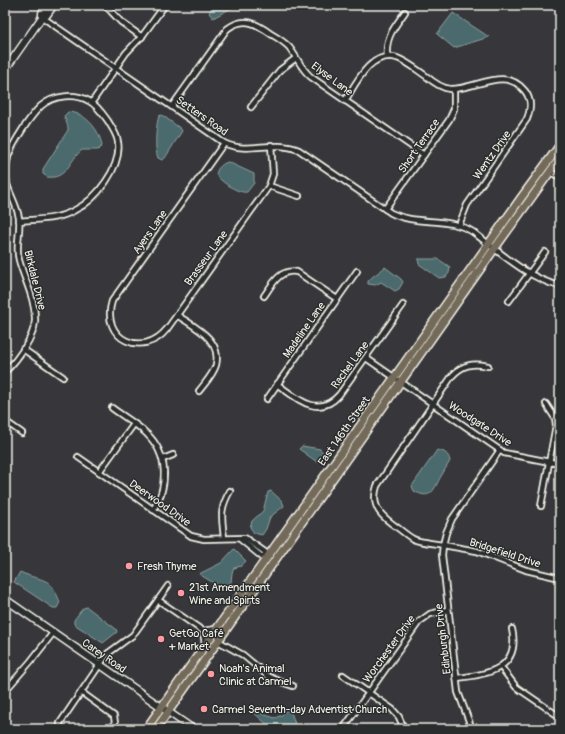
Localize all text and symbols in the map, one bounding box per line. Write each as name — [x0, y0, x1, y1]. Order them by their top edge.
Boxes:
street label: Elyse Lane — [309, 59, 356, 99]
street label: Setters Road — [174, 93, 230, 139]
street label: Short Terrace — [396, 116, 443, 176]
street label: Wentz Drive — [470, 128, 514, 182]
street label: Ayers Lane — [130, 207, 170, 256]
street label: Brasseur Lane — [182, 227, 231, 288]
street label: Birkdale Drive — [21, 249, 49, 312]
street label: Madeline Lane — [280, 299, 328, 360]
street label: Rachel Lane — [328, 338, 372, 391]
street label: East 146th Street — [315, 393, 373, 468]
street label: Woodgate Drive — [446, 399, 514, 450]
street label: Deerwood Drive — [127, 477, 194, 529]
street label: Bridgefield Drive — [468, 535, 543, 571]
place label: Fresh Thyme — [137, 560, 197, 573]
marker: Fresh Thyme — [124, 561, 134, 571]
place label: 21st Amendment Wine and Spirts — [189, 581, 271, 607]
marker: 21st Amendment Wine and Spirts — [176, 588, 186, 598]
street label: Edinburgh Drive — [432, 603, 454, 675]
street label: Worchester Drive — [360, 612, 418, 685]
place label: GetGo Café + Market — [168, 627, 224, 653]
marker: GetGo Café + Market — [156, 634, 166, 644]
street label: Carey Road — [79, 636, 129, 676]
place label: Noah's Animal Clinic at Carmel — [219, 662, 292, 688]
marker: Noah's Animal Clinic at Carmel — [206, 669, 216, 679]
place label: Carmel Seventh-day Adventist Church — [212, 703, 387, 716]
marker: Carmel Seventh-day Adventist Church — [199, 704, 209, 714]

